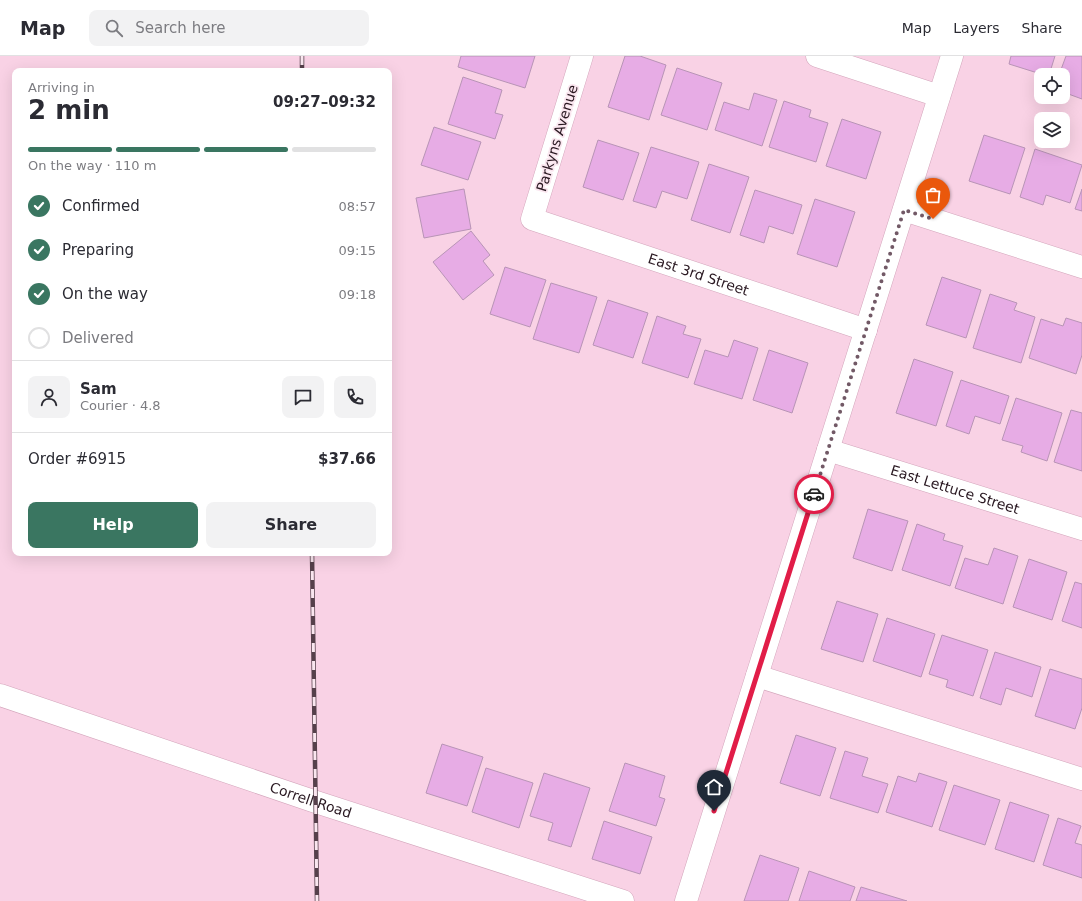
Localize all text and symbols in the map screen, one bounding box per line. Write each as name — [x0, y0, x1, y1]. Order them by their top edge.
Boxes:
search box — [89, 10, 369, 46]
text: Map — [20, 17, 65, 39]
icon: search — [103, 17, 125, 39]
text: Search here — [135, 19, 225, 37]
text: Map — [902, 20, 931, 36]
text: Layers — [953, 20, 1000, 36]
text: Share — [1022, 20, 1062, 36]
map controls — [1034, 68, 1070, 148]
button: locate — [1034, 68, 1070, 104]
text: Arriving in — [28, 80, 95, 95]
street label: Parkyns Avenue — [533, 83, 581, 193]
text: 09:27–09:32 — [273, 93, 376, 111]
text: 2 min — [28, 95, 110, 125]
button: layers — [1034, 112, 1070, 148]
text: On the way · 110 m — [28, 158, 156, 173]
pin — [916, 178, 950, 219]
icon: bag — [922, 184, 944, 206]
icon: check — [28, 195, 50, 217]
text: Confirmed — [62, 197, 140, 215]
text: 08:57 — [339, 199, 376, 214]
icon: check — [28, 239, 50, 261]
text: Preparing — [62, 241, 134, 259]
text: 09:15 — [339, 243, 376, 258]
street label: East 3rd Street — [646, 250, 751, 299]
icon: check — [28, 283, 50, 305]
text: On the way — [62, 285, 148, 303]
text: 09:18 — [339, 287, 376, 302]
text: Delivered — [62, 329, 134, 347]
button: person — [28, 376, 70, 418]
button: chat — [282, 376, 324, 418]
button: phone — [334, 376, 376, 418]
text: Sam — [80, 380, 117, 398]
text: Courier · 4.8 — [80, 398, 161, 413]
text: Order #6915 — [28, 450, 126, 468]
text: $37.66 — [318, 450, 376, 468]
street label: East Lettuce Street — [889, 462, 1022, 517]
courier — [794, 474, 834, 514]
icon: car — [803, 483, 825, 505]
button: Help — [28, 502, 198, 548]
button: Share — [206, 502, 376, 548]
pin — [697, 770, 731, 811]
icon: home — [703, 776, 725, 798]
street label: Correll Road — [268, 779, 354, 821]

